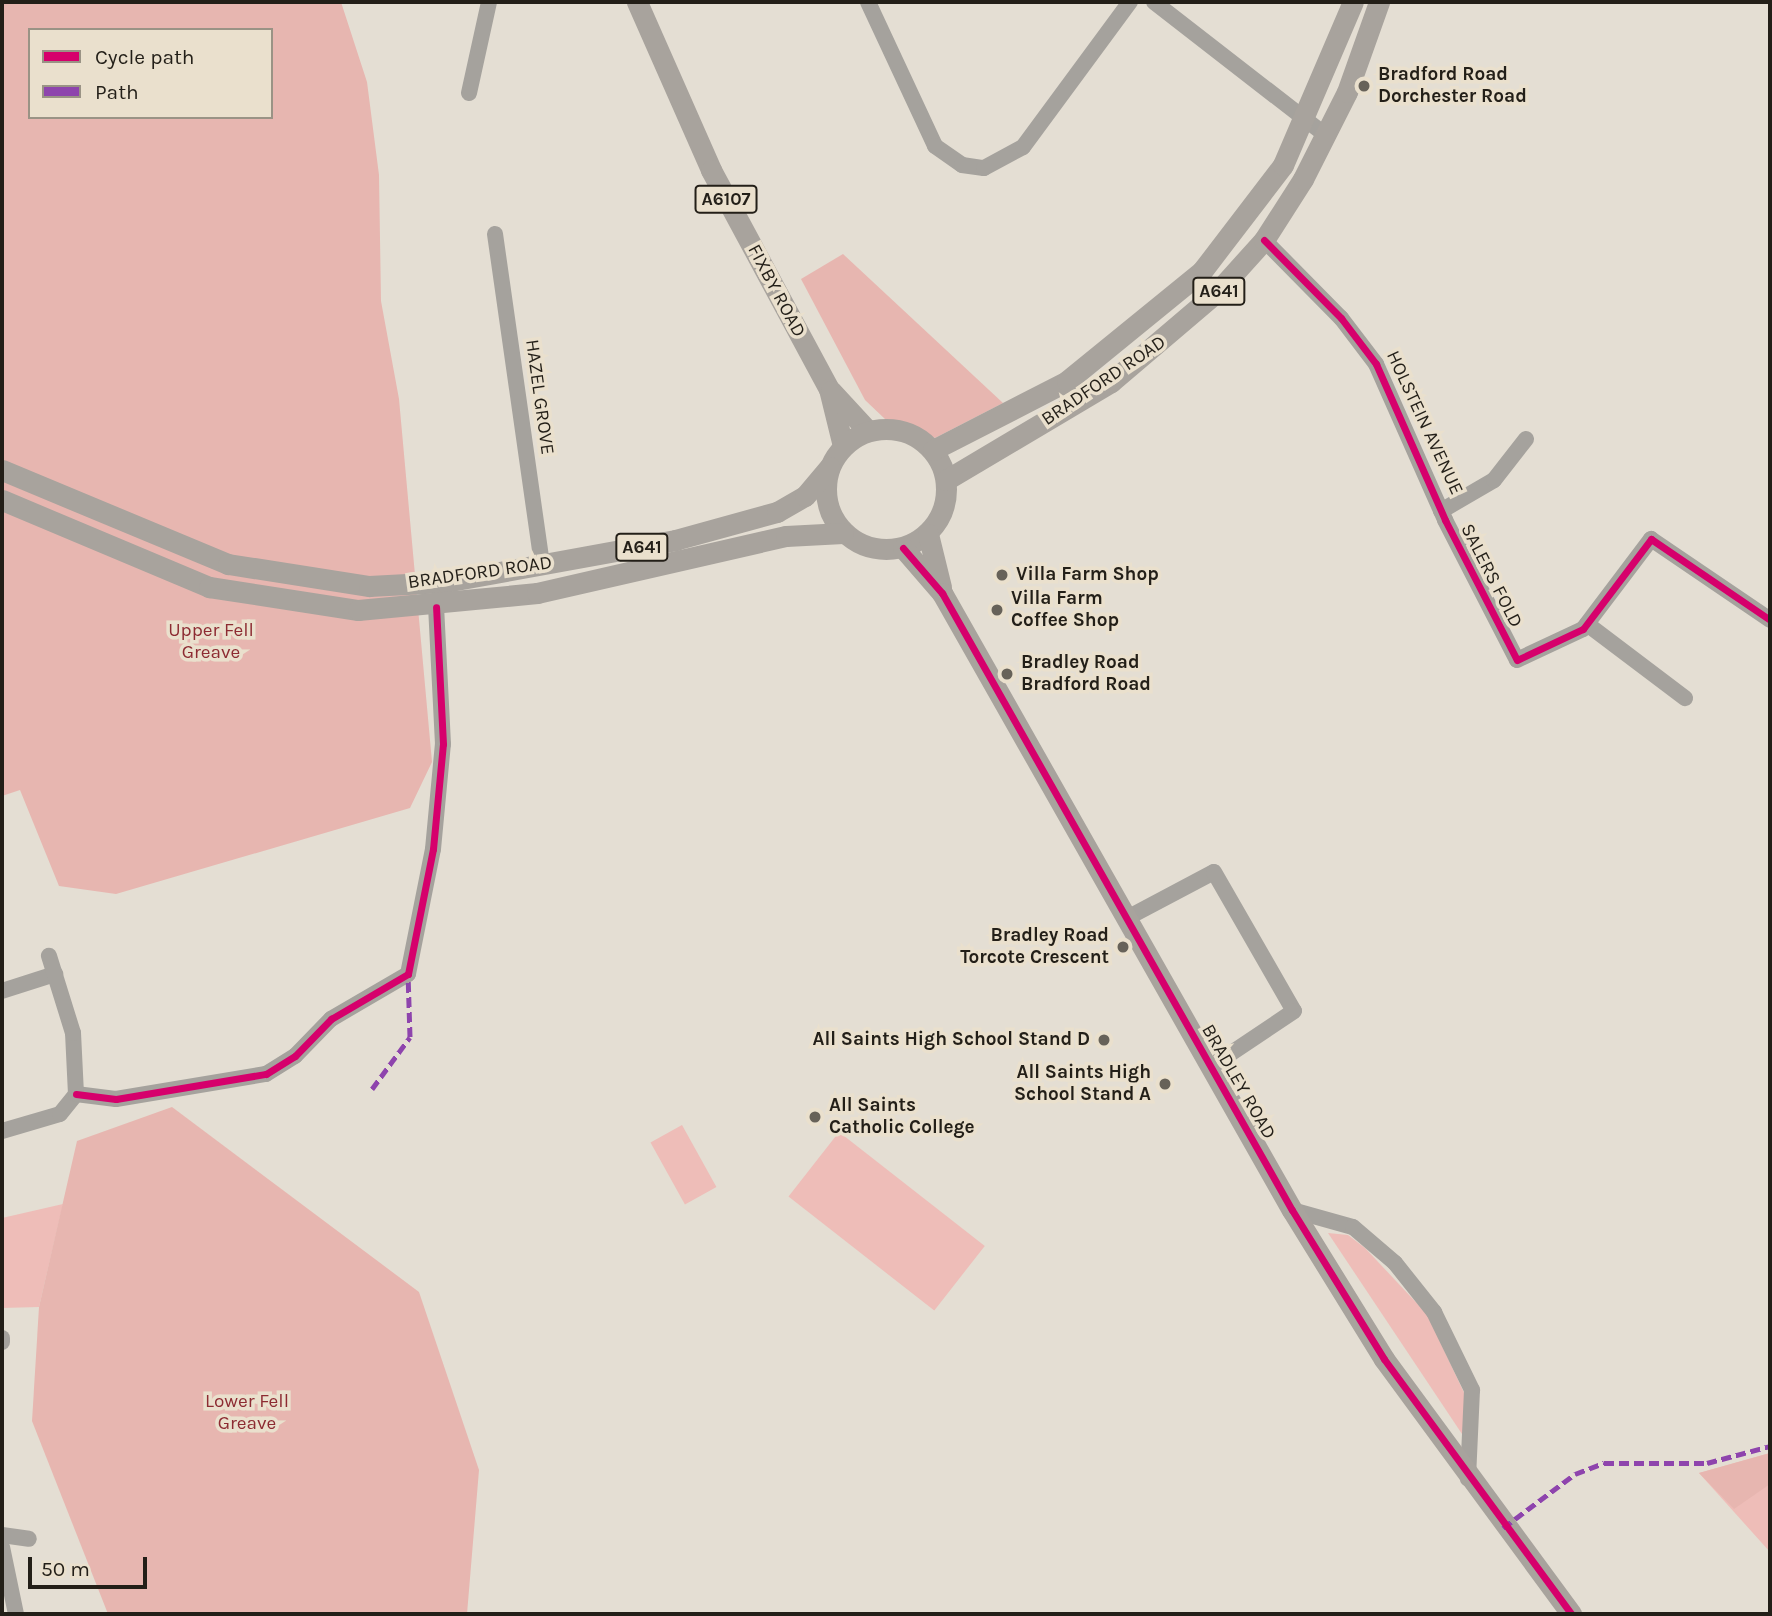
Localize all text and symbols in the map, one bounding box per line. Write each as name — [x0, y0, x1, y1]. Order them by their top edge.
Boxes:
legend — [28, 28, 273, 119]
text: Cycle path — [95, 45, 195, 69]
place label: Bradford Road Dorchester Road — [1378, 64, 1527, 108]
marker: Bradford Road Dorchester Road — [1356, 78, 1372, 94]
text: Path — [95, 80, 139, 104]
road number: A6107 — [694, 184, 758, 214]
street label: FIXBY ROAD — [742, 241, 810, 341]
road number: A641 — [1191, 276, 1247, 306]
street label: BRADFORD ROAD — [1037, 331, 1171, 431]
street label: HAZEL GROVE — [520, 338, 558, 456]
street label: HOLSTEIN AVENUE — [1381, 347, 1467, 499]
street label: SALERS FOLD — [1455, 520, 1527, 632]
road number: A641 — [614, 532, 670, 562]
street label: BRADFORD ROAD — [407, 552, 553, 594]
place label: Villa Farm Shop — [1016, 564, 1159, 586]
marker: Villa Farm Shop — [994, 567, 1010, 583]
place label: Villa Farm Coffee Shop — [1011, 588, 1119, 632]
marker: Villa Farm Coffee Shop — [989, 602, 1005, 618]
park label: Upper Fell Greave — [168, 620, 254, 664]
place label: Bradley Road Bradford Road — [1021, 652, 1151, 696]
marker: Bradley Road Bradford Road — [999, 666, 1015, 682]
place label: Bradley Road Torcote Crescent — [960, 925, 1109, 969]
marker: Bradley Road Torcote Crescent — [1115, 939, 1131, 955]
street label: BRADLEY ROAD — [1196, 1021, 1280, 1143]
place label: All Saints High School Stand D — [813, 1029, 1090, 1051]
marker: All Saints High School Stand D — [1096, 1032, 1112, 1048]
place label: All Saints High School Stand A — [1014, 1062, 1151, 1106]
marker: All Saints High School Stand A — [1157, 1076, 1173, 1092]
place label: All Saints Catholic College — [829, 1095, 975, 1139]
marker: All Saints Catholic College — [807, 1109, 823, 1125]
park label: Lower Fell Greave — [205, 1391, 289, 1435]
scale bar — [32, 1542, 150, 1586]
text: 50 m — [41, 1557, 90, 1581]

